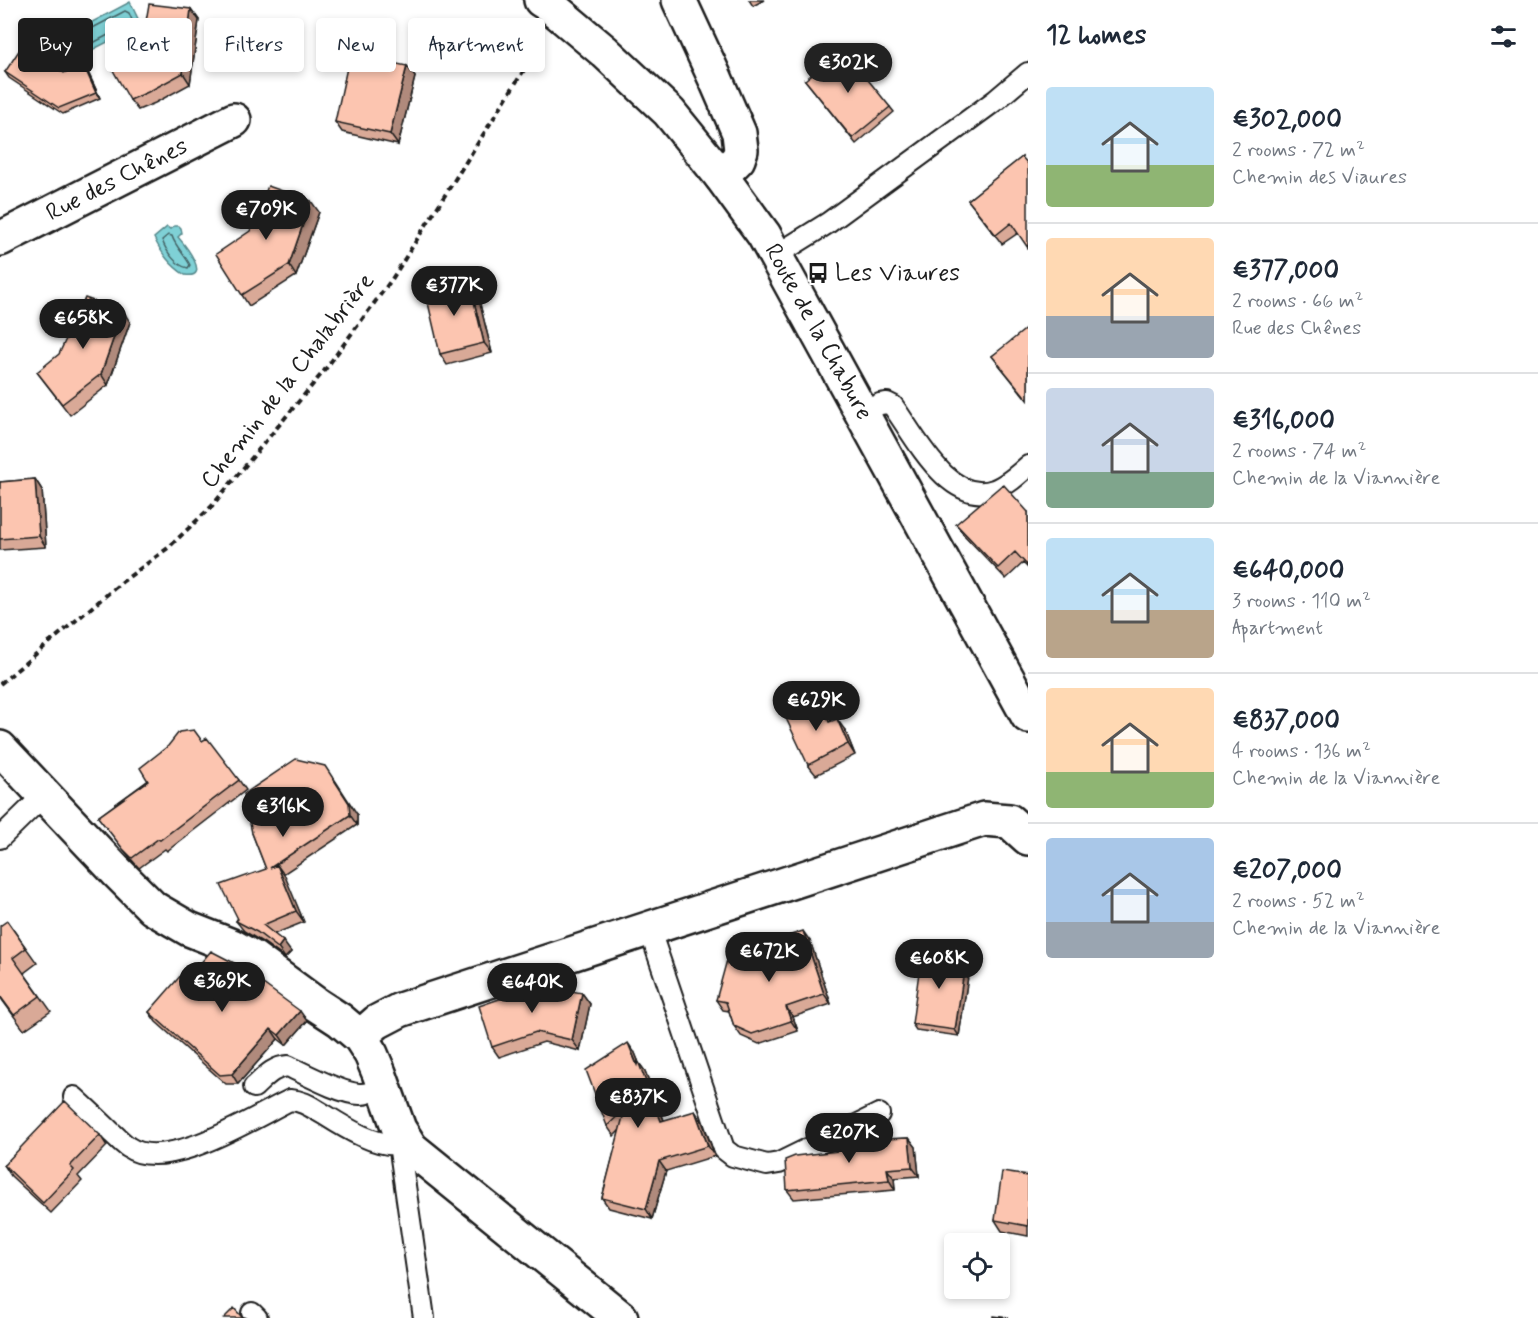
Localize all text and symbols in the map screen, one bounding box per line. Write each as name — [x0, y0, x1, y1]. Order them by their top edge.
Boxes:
chip: Buy — [18, 18, 93, 72]
chip: Rent — [105, 18, 192, 72]
chip: Filters — [204, 18, 304, 72]
chip: New — [316, 18, 396, 72]
chip: Apartment — [408, 18, 545, 72]
text: 12 homes — [1046, 19, 1146, 53]
icon: filters — [1487, 20, 1520, 53]
pin: €302K — [806, 43, 890, 94]
text: €302K — [818, 49, 878, 76]
text: €302,000 — [1232, 103, 1342, 137]
icon: home — [1094, 111, 1166, 183]
street label: Rue des Chênes — [41, 131, 193, 229]
text: 2 rooms · 72 m² — [1232, 137, 1365, 164]
text: Chemin des Viaures — [1232, 164, 1407, 191]
pin: €709K — [224, 190, 308, 241]
text: €709K — [235, 196, 297, 223]
street label: Route de la Chabure — [757, 238, 879, 426]
text: €377,000 — [1232, 254, 1339, 288]
place label: Les Viaures — [835, 258, 960, 289]
bus stop icon: Les Viaures — [806, 261, 830, 285]
icon: home — [1094, 262, 1166, 334]
pin: €377K — [412, 266, 496, 317]
street label: Chemin de la Chalabrière — [194, 267, 382, 495]
text: €377K — [425, 272, 483, 299]
text: 2 rooms · 66 m² — [1232, 288, 1363, 315]
pin: €658K — [41, 299, 125, 350]
text: €658K — [54, 305, 112, 332]
text: Rue des Chênes — [1232, 315, 1361, 342]
text: €316,000 — [1232, 404, 1335, 438]
icon: home — [1094, 412, 1166, 484]
text: 2 rooms · 74 m² — [1232, 438, 1366, 465]
text: Chemin de la Viannière — [1232, 465, 1440, 492]
text: €640,000 — [1232, 554, 1344, 588]
icon: home — [1094, 562, 1166, 634]
text: 3 rooms · 110 m² — [1232, 588, 1371, 615]
text: Apartment — [1232, 615, 1323, 642]
pin: €629K — [774, 681, 858, 732]
text: €629K — [787, 687, 845, 714]
text: €837,000 — [1232, 704, 1340, 738]
icon: home — [1094, 712, 1166, 784]
text: 4 rooms · 136 m² — [1232, 738, 1371, 765]
text: Chemin de la Viannière — [1232, 765, 1440, 792]
pin: €316K — [241, 787, 325, 838]
text: €316K — [256, 793, 310, 820]
text: €207,000 — [1232, 854, 1342, 888]
icon: home — [1094, 862, 1166, 934]
text: 2 rooms · 52 m² — [1232, 888, 1365, 915]
text: Chemin de la Viannière — [1232, 915, 1440, 942]
pin: €672K — [727, 932, 811, 983]
text: €672K — [739, 938, 799, 965]
pin: €608K — [897, 939, 981, 990]
text: €608K — [909, 945, 969, 972]
pin: €369K — [180, 962, 264, 1013]
pin: €640K — [490, 963, 574, 1014]
text: €369K — [193, 968, 251, 995]
text: €640K — [501, 969, 563, 996]
pin: €837K — [596, 1078, 680, 1129]
text: €837K — [609, 1084, 667, 1111]
pin: €207K — [807, 1113, 891, 1164]
text: €207K — [819, 1119, 879, 1146]
map controls — [944, 1233, 1010, 1299]
button: locate — [944, 1233, 1010, 1299]

